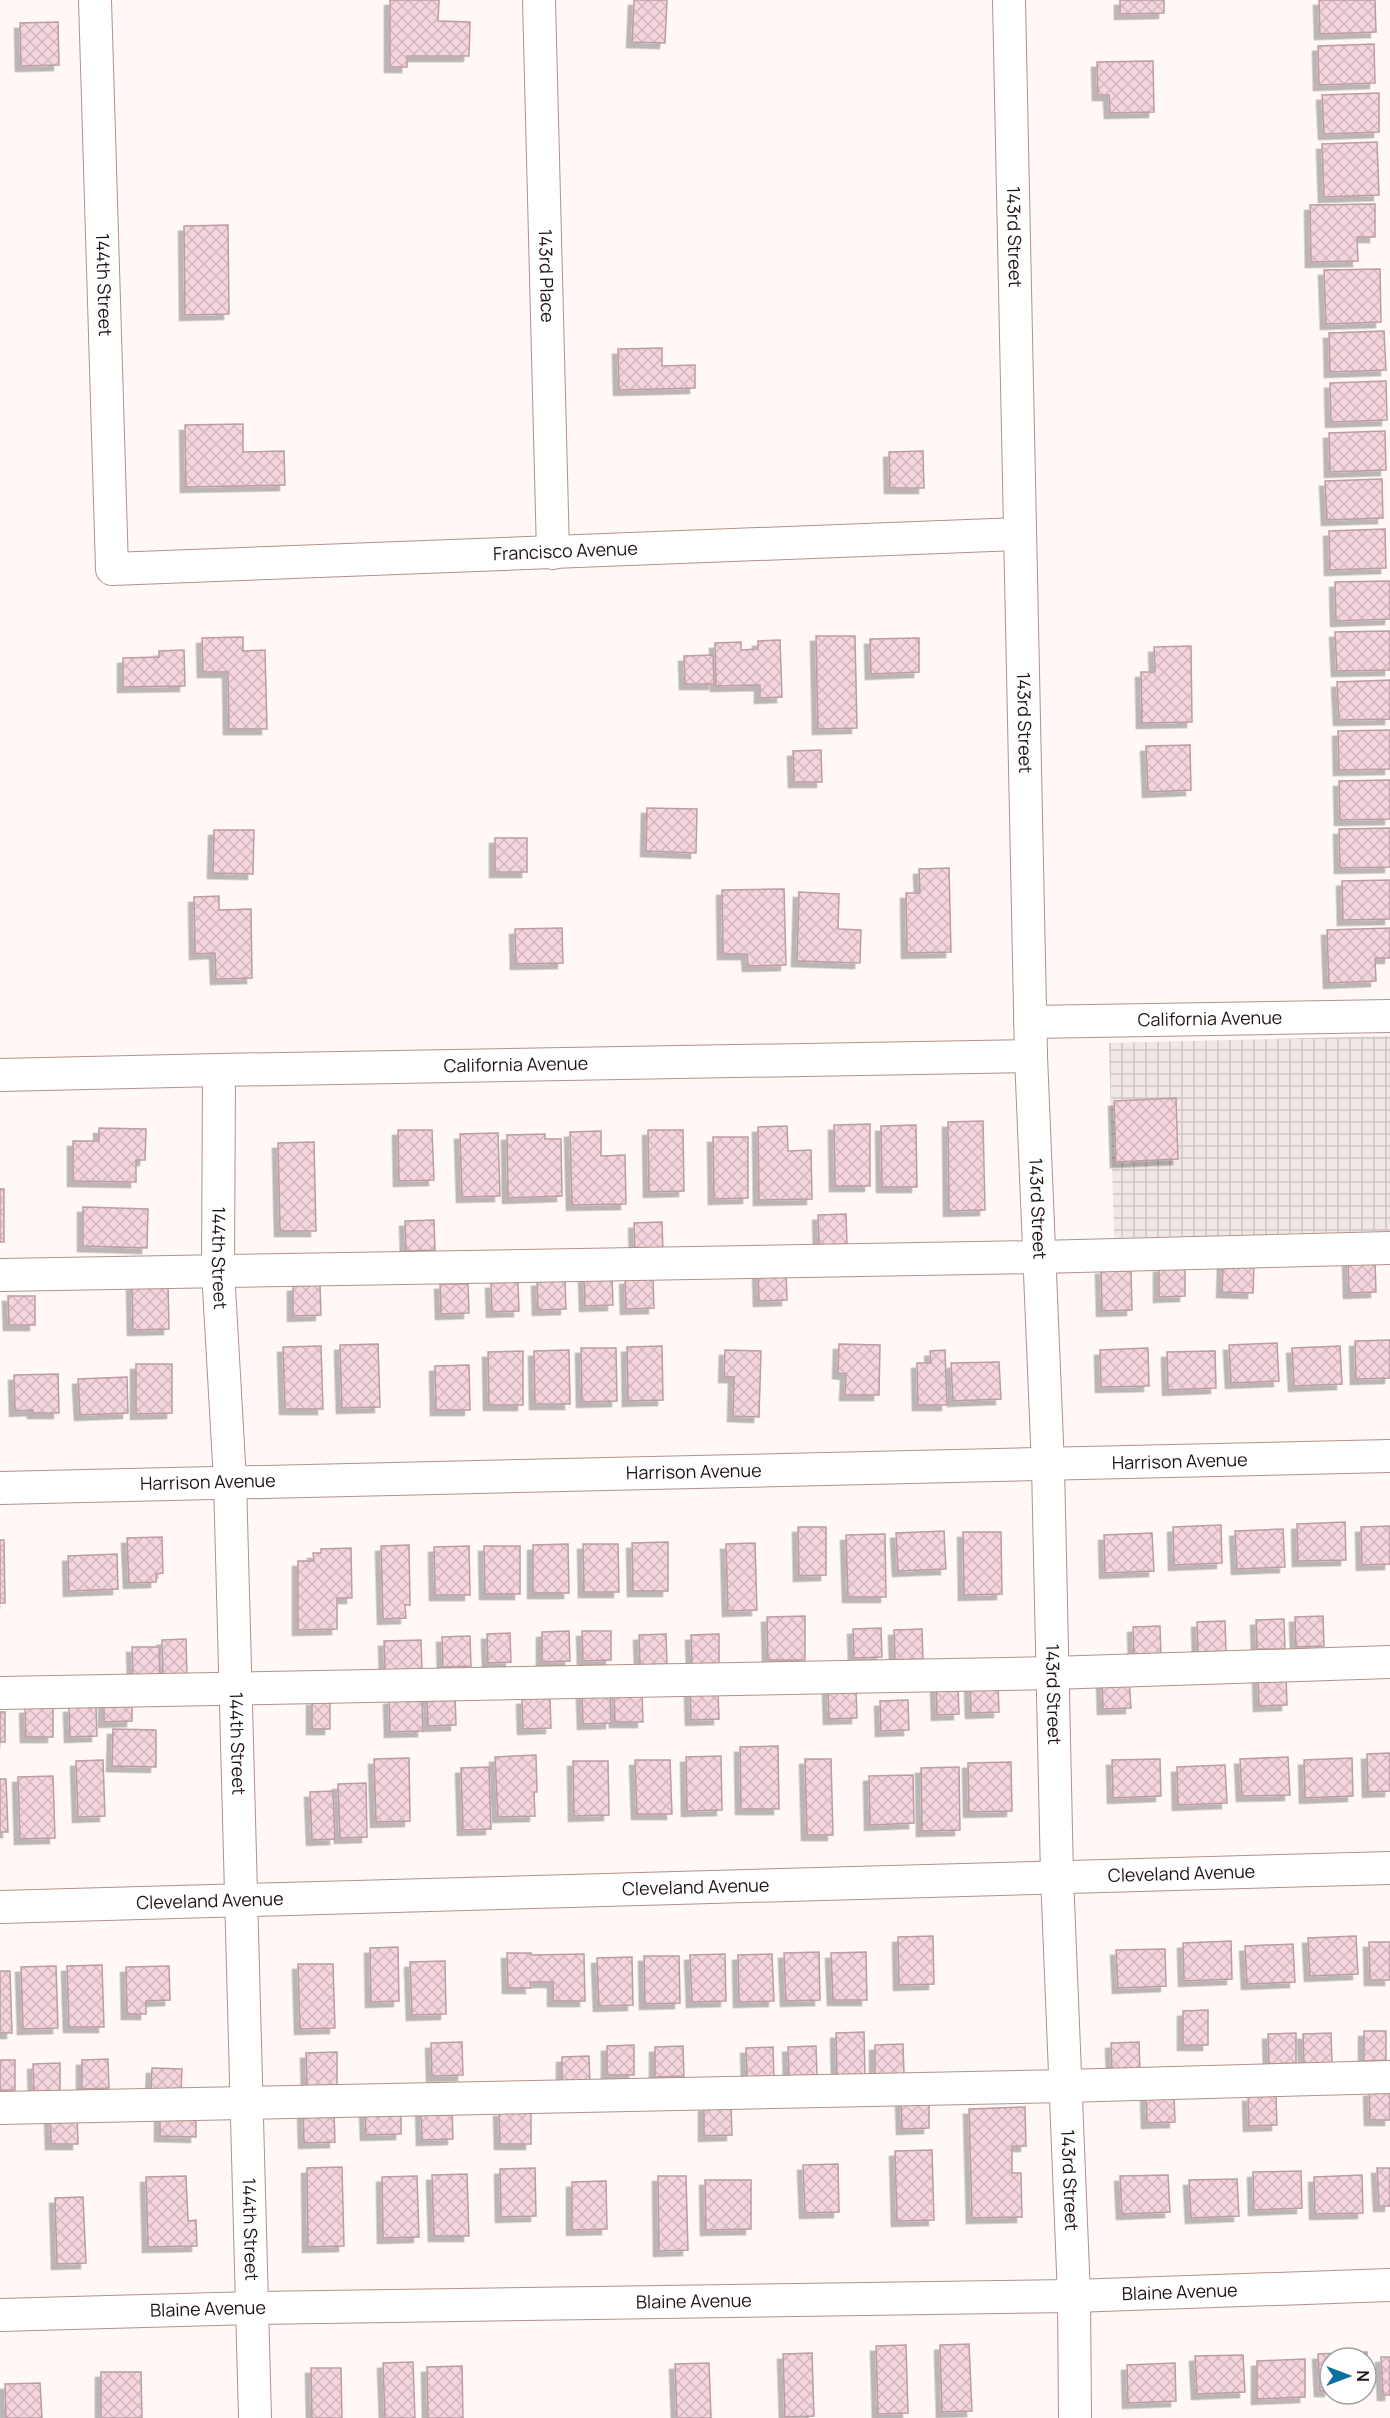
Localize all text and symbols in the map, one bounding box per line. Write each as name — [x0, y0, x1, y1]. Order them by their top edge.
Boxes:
street label: 143rd Street — [1002, 186, 1028, 288]
street label: 143rd Place — [534, 229, 560, 323]
street label: 144th Street — [91, 233, 118, 337]
street label: Francisco Avenue — [493, 536, 638, 565]
street label: 143rd Street — [1012, 672, 1038, 774]
street label: California Avenue — [1137, 1005, 1282, 1031]
street label: California Avenue — [443, 1051, 588, 1077]
street label: 143rd Street — [1024, 1158, 1052, 1260]
street label: 144th Street — [207, 1206, 233, 1310]
street label: Harrison Avenue — [1112, 1447, 1248, 1474]
street label: Harrison Avenue — [626, 1458, 762, 1484]
street label: Harrison Avenue — [140, 1468, 276, 1495]
street label: 143rd Street — [1041, 1644, 1067, 1745]
street label: 144th Street — [225, 1692, 251, 1795]
street label: Cleveland Avenue — [1107, 1859, 1256, 1887]
street label: Cleveland Avenue — [622, 1872, 770, 1901]
street label: Cleveland Avenue — [136, 1886, 284, 1914]
street label: 143rd Street — [1056, 2129, 1084, 2231]
street label: 144th Street — [238, 2178, 264, 2281]
street label: Blaine Avenue — [1121, 2277, 1238, 2305]
street label: Blaine Avenue — [636, 2288, 752, 2313]
street label: Blaine Avenue — [150, 2295, 266, 2322]
north arrow — [1318, 2346, 1378, 2406]
text: N — [1352, 2370, 1374, 2382]

